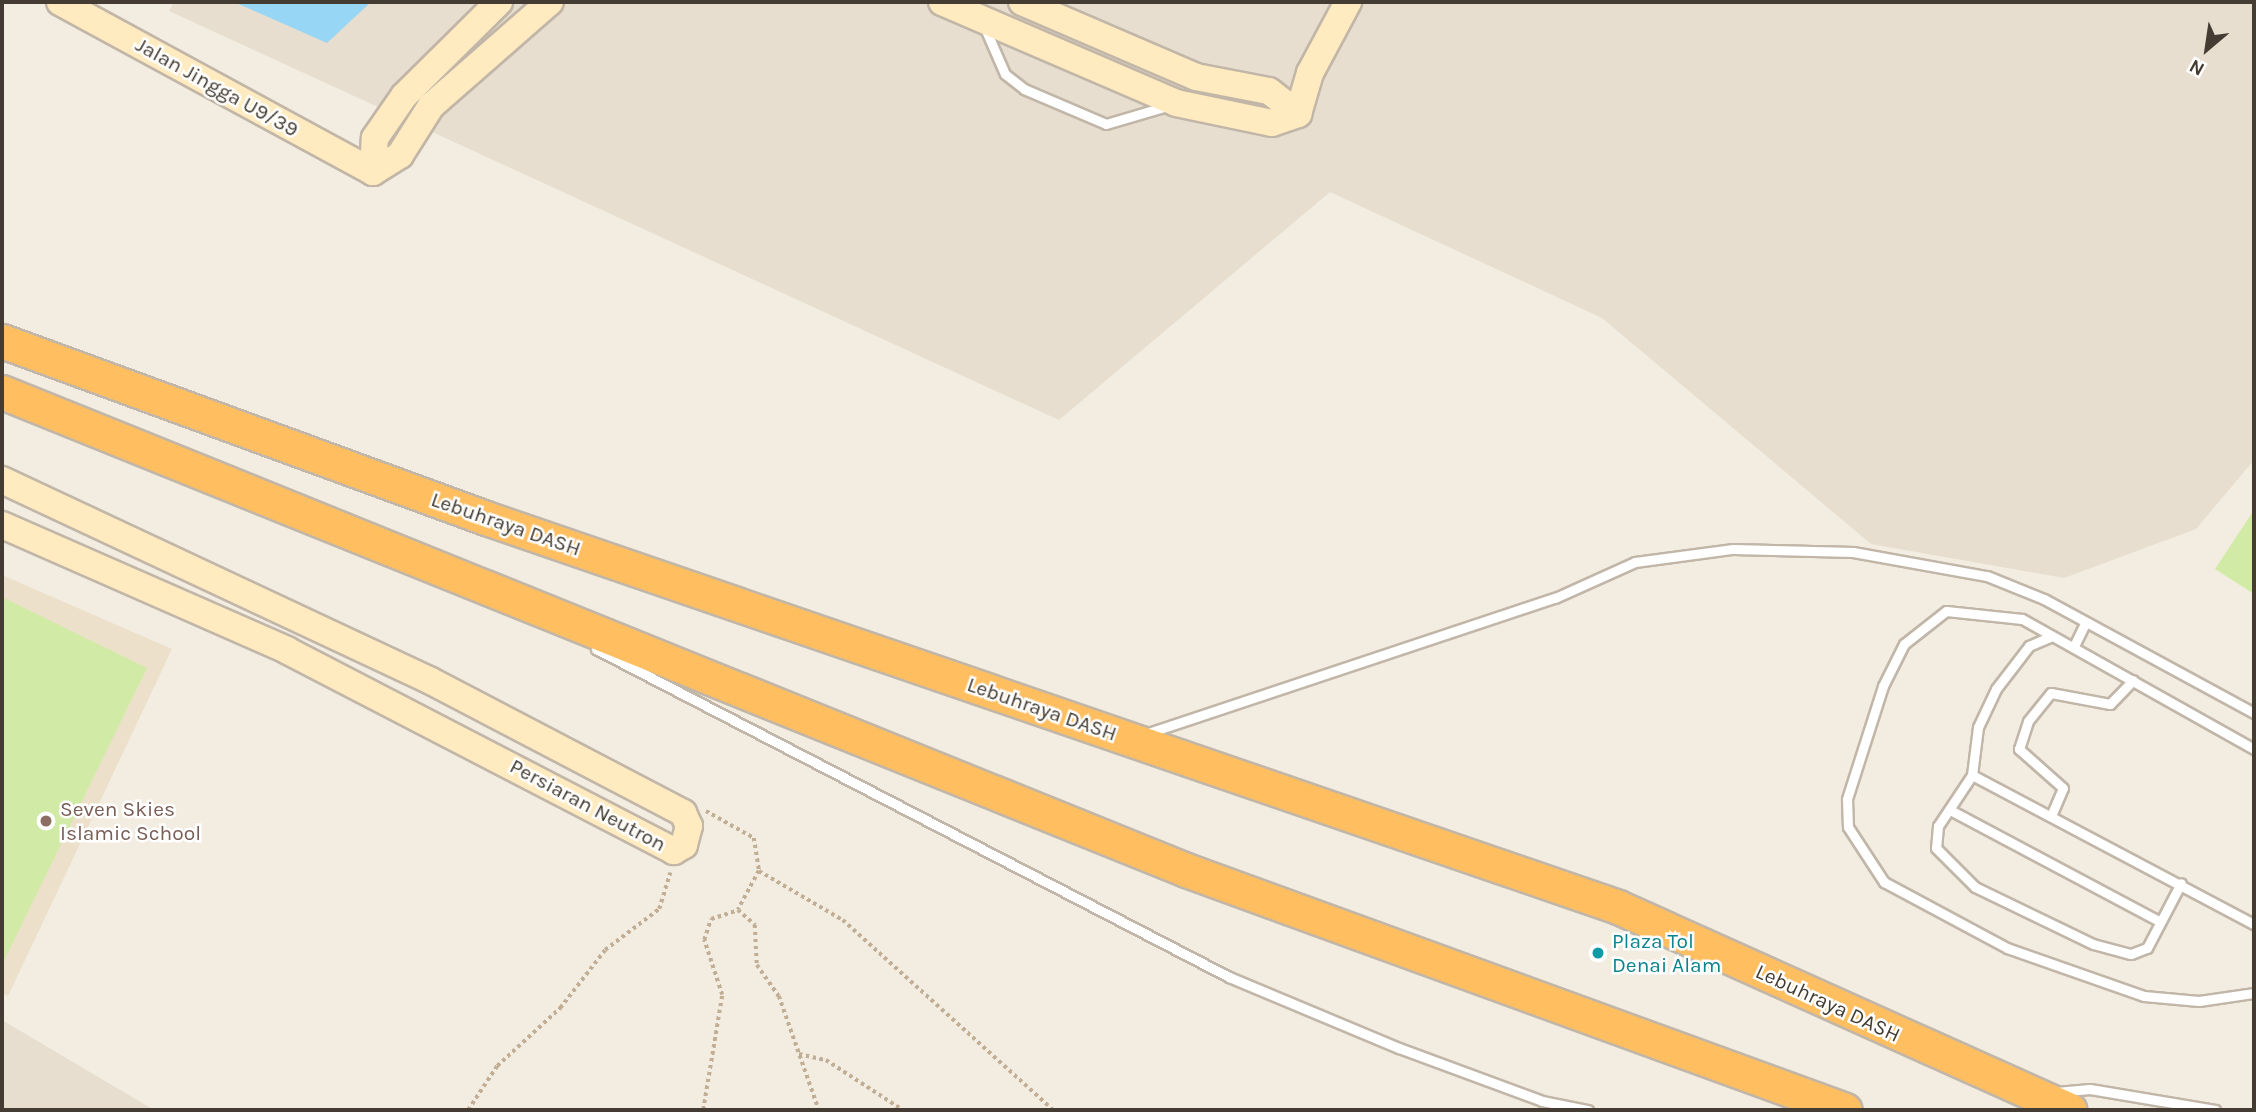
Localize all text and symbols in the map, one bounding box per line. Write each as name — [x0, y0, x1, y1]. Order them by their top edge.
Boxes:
north arrow — [2172, 14, 2242, 84]
street label: Jalan Jingga U9/39 — [131, 32, 303, 142]
text: N — [2186, 54, 2208, 80]
street label: Lebuhraya DASH — [428, 487, 584, 561]
street label: Lebuhraya DASH — [964, 672, 1120, 746]
street label: Persiaran Neutron — [506, 753, 670, 857]
place label: Seven Skies Islamic School — [60, 796, 201, 846]
marker: Seven Skies Islamic School — [38, 813, 54, 829]
place label: Plaza Tol Denai Alam — [1612, 928, 1721, 978]
marker: Plaza Tol Denai Alam — [1590, 945, 1606, 961]
street label: Lebuhraya DASH — [1752, 958, 1904, 1048]

